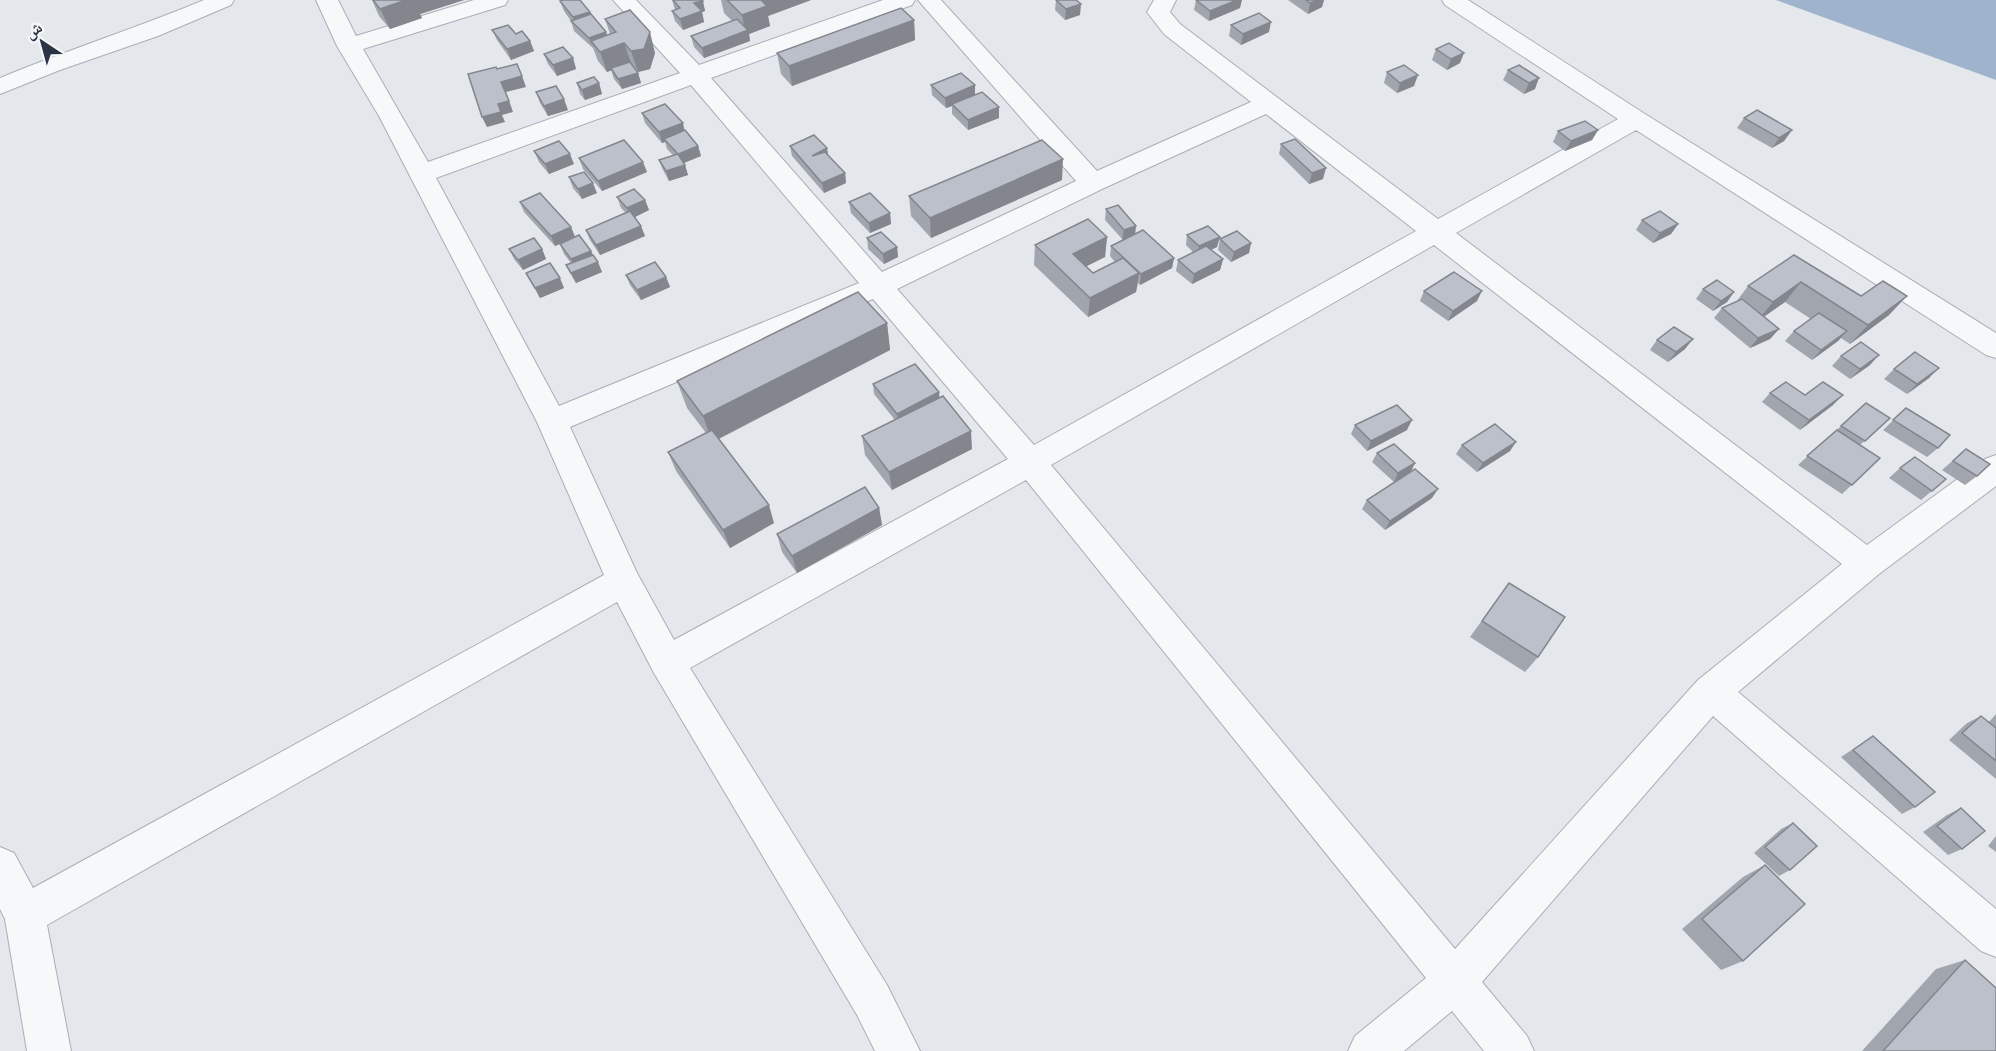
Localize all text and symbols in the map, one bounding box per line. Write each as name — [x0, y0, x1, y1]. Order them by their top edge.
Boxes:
north arrow — [12, 12, 72, 72]
text: ش — [20, 16, 47, 44]

